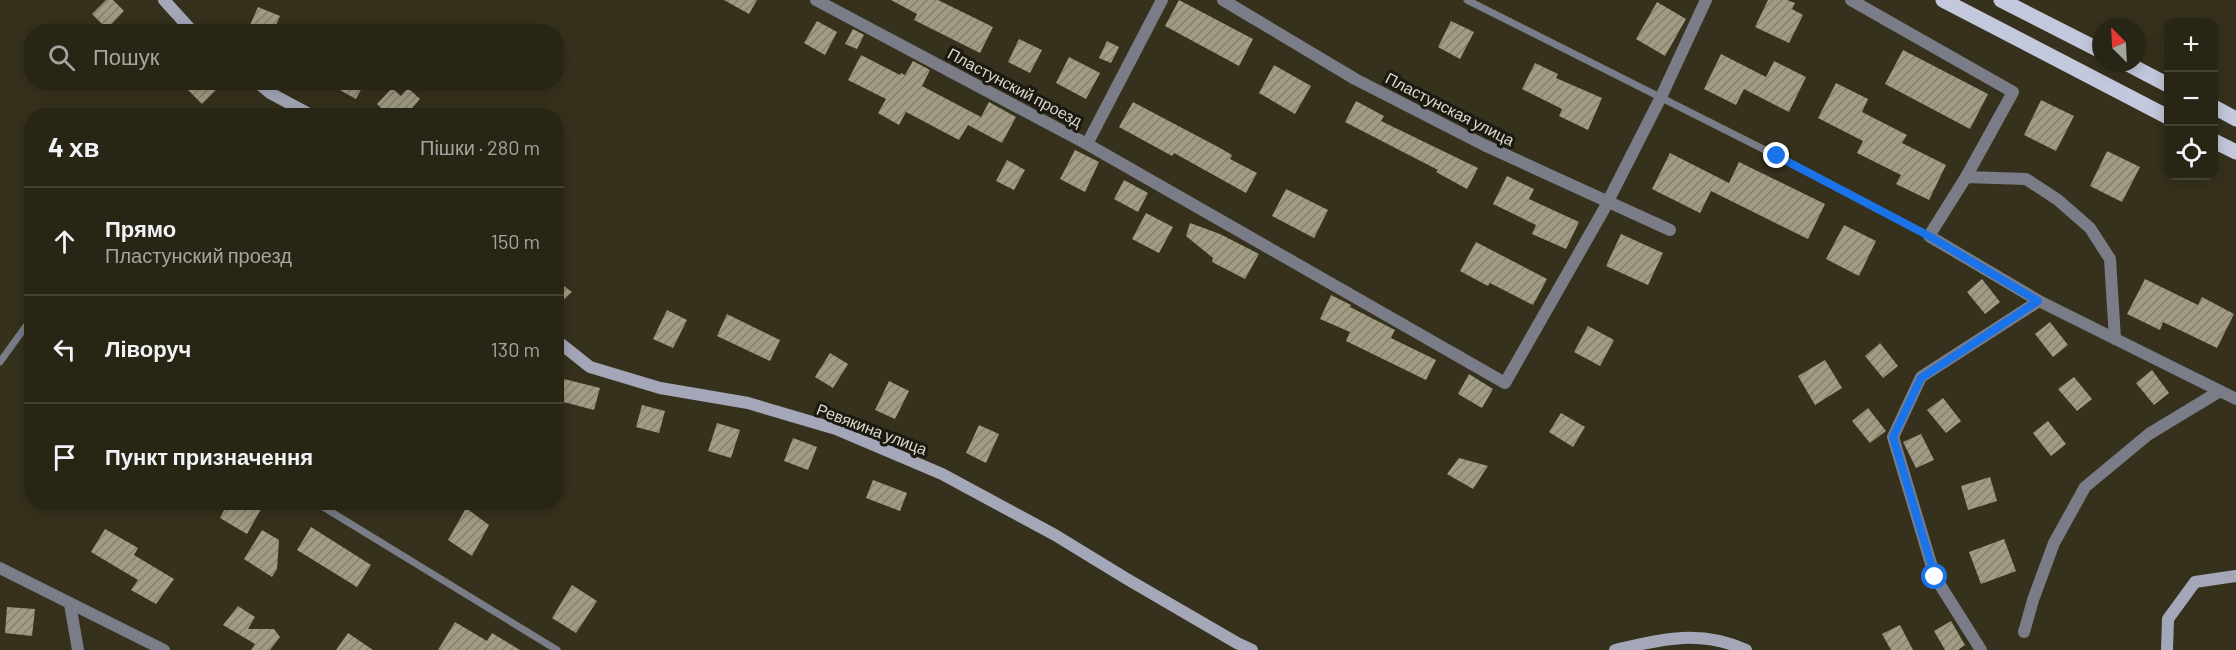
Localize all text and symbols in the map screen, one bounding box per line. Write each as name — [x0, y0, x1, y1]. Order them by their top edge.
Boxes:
north arrow — [2092, 18, 2146, 72]
map controls — [2164, 18, 2218, 180]
button: + — [2164, 18, 2218, 72]
search box — [24, 24, 564, 90]
icon: search — [45, 41, 78, 74]
text: Пошук — [93, 43, 159, 69]
street label: Пластунский проезд — [945, 43, 1086, 130]
street label: Пластунская улица — [1383, 68, 1518, 149]
button: − — [2164, 72, 2218, 126]
button: locate — [2164, 126, 2218, 180]
text: 4 хв — [48, 131, 99, 162]
text: Пішки · 280 m — [420, 135, 540, 159]
route end — [1763, 142, 1789, 168]
text: Прямо — [105, 215, 176, 241]
icon: ahead — [48, 225, 81, 258]
text: 150 m — [491, 229, 540, 253]
text: Пластунский проезд — [105, 243, 292, 267]
icon: left — [48, 333, 81, 366]
text: Ліворуч — [105, 335, 191, 361]
text: 130 m — [491, 337, 540, 361]
street label: Ревякина улица — [814, 399, 930, 458]
icon: arrive — [48, 441, 81, 474]
text: Пункт призначення — [105, 443, 313, 469]
route start — [1921, 563, 1947, 589]

